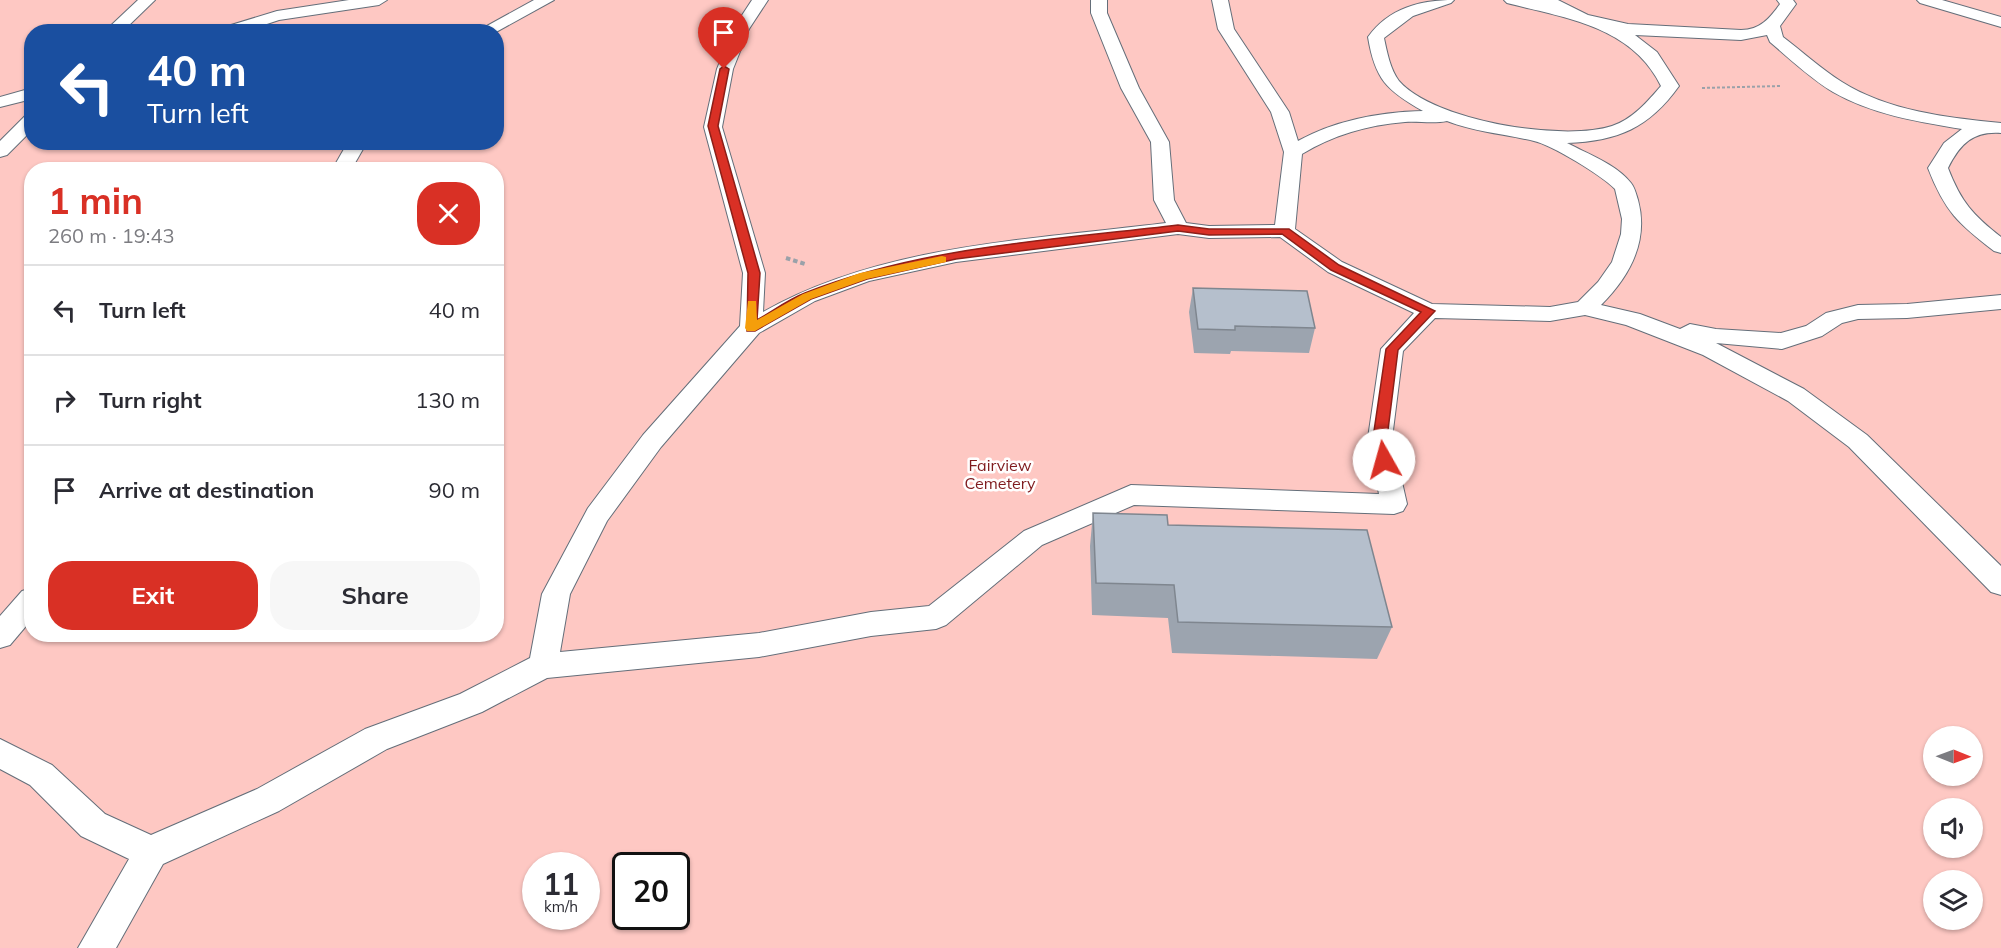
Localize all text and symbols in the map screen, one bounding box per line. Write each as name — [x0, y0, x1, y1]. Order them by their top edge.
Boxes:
pin — [698, 7, 749, 69]
icon: arrive — [707, 16, 740, 49]
text: 40 m — [147, 44, 247, 97]
icon: left — [48, 48, 126, 126]
text: Turn left — [147, 96, 249, 130]
text: 1 min — [48, 178, 143, 223]
button: close — [417, 182, 480, 245]
text: 260 m · 19:43 — [48, 223, 174, 248]
icon: left — [48, 294, 81, 327]
text: Turn left — [99, 296, 186, 324]
text: 40 m — [429, 296, 480, 324]
icon: right — [48, 384, 81, 417]
text: Turn right — [99, 386, 202, 414]
text: 130 m — [415, 386, 480, 414]
position arrow — [1352, 428, 1416, 492]
park label: Fairview Cemetery — [965, 455, 1036, 493]
icon: arrive — [48, 474, 81, 507]
text: Arrive at destination — [99, 476, 314, 504]
text: 90 m — [429, 476, 480, 504]
button: Exit — [48, 561, 258, 630]
button: Share — [270, 561, 480, 630]
north arrow — [1923, 726, 1983, 786]
map controls — [1923, 726, 1983, 930]
button: sound — [1923, 798, 1983, 858]
speed limit sign: 20 — [612, 852, 690, 930]
text: 11 — [543, 865, 579, 903]
button: layers — [1923, 870, 1983, 930]
text: km/h — [544, 897, 578, 916]

